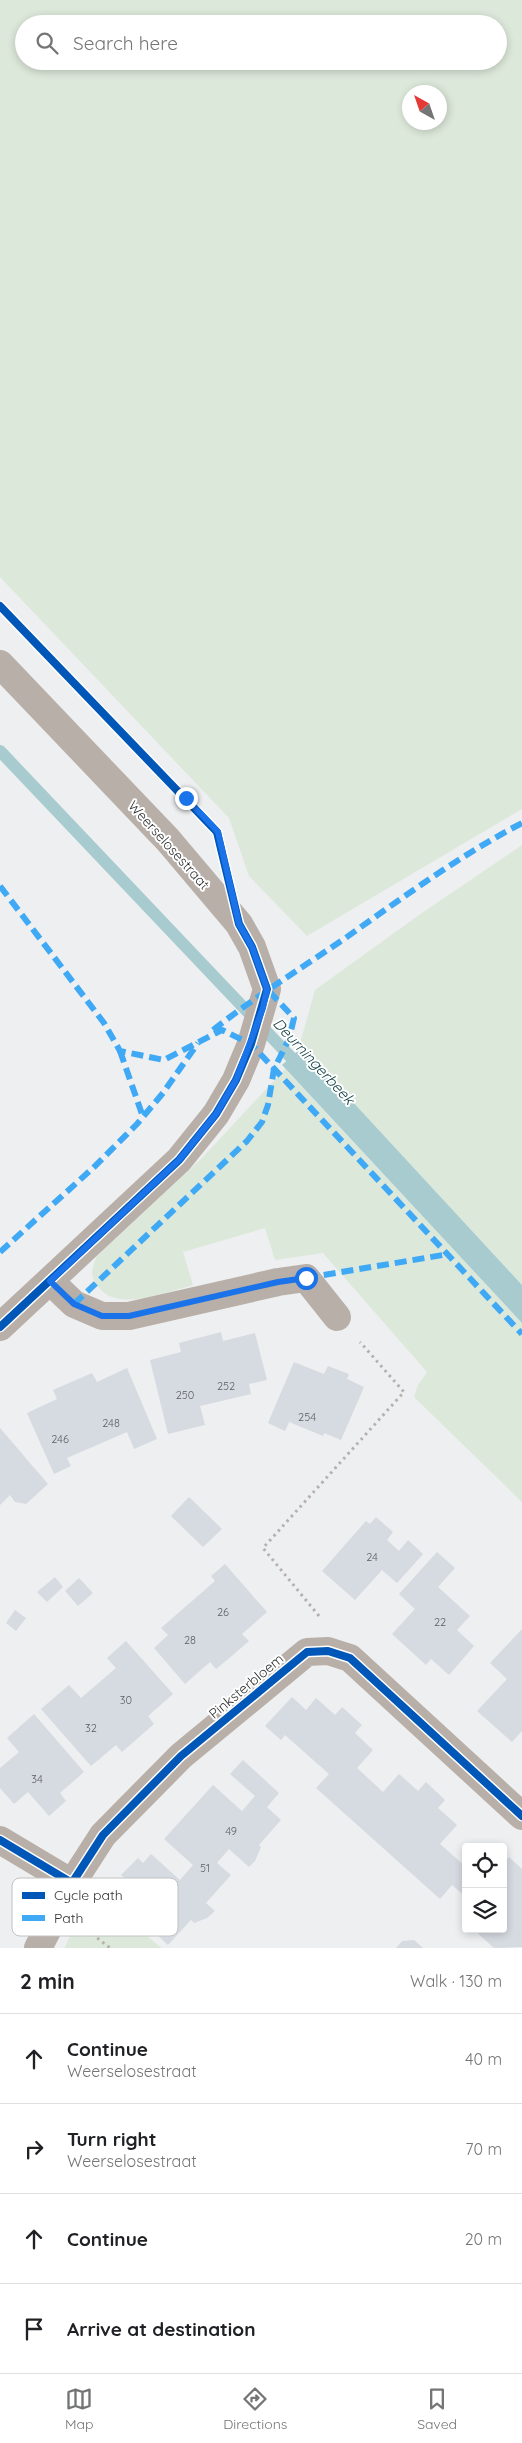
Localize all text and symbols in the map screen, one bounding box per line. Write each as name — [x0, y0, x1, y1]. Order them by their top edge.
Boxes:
search box — [15, 15, 507, 70]
icon: search — [33, 29, 61, 57]
text: Search here — [73, 31, 178, 55]
north arrow — [402, 85, 447, 130]
route end — [175, 787, 198, 810]
street label: Weerselosestraat — [124, 797, 214, 893]
water label: Deurningerbeek — [269, 1014, 360, 1110]
route start — [295, 1267, 318, 1290]
house number: 252 — [217, 1379, 235, 1393]
house number: 250 — [176, 1388, 194, 1402]
house number: 254 — [298, 1410, 316, 1424]
house number: 248 — [102, 1416, 120, 1430]
house number: 246 — [51, 1432, 69, 1446]
house number: 24 — [366, 1550, 378, 1564]
house number: 26 — [217, 1605, 229, 1619]
house number: 22 — [434, 1615, 446, 1629]
house number: 28 — [184, 1633, 196, 1647]
street label: Pinksterbloem — [205, 1650, 287, 1722]
house number: 30 — [120, 1693, 132, 1707]
house number: 32 — [85, 1721, 97, 1735]
house number: 34 — [31, 1772, 43, 1786]
house number: 49 — [225, 1824, 237, 1838]
map controls — [462, 1843, 507, 1933]
button: locate — [462, 1843, 507, 1888]
house number: 51 — [200, 1861, 210, 1875]
legend — [12, 1878, 178, 1936]
text: Cycle path — [54, 1886, 123, 1904]
button: layers — [462, 1888, 507, 1933]
text: Path — [54, 1909, 83, 1927]
text: 2 min — [20, 1968, 75, 1994]
text: Walk · 130 m — [410, 1971, 502, 1991]
text: Continue — [67, 2037, 148, 2061]
icon: ahead — [20, 2045, 48, 2073]
text: 40 m — [465, 2049, 502, 2069]
text: Weerselosestraat — [67, 2061, 197, 2081]
text: Turn right — [67, 2127, 156, 2151]
icon: right — [20, 2135, 48, 2163]
text: 70 m — [465, 2139, 502, 2159]
text: Weerselosestraat — [67, 2151, 197, 2171]
icon: ahead — [20, 2225, 48, 2253]
text: Continue — [67, 2227, 148, 2251]
text: 20 m — [465, 2229, 502, 2249]
icon: arrive — [20, 2315, 48, 2343]
text: Arrive at destination — [67, 2317, 256, 2341]
tab: Map — [65, 2385, 93, 2433]
tab: Directions — [223, 2385, 287, 2433]
tab: Saved — [417, 2385, 457, 2433]

